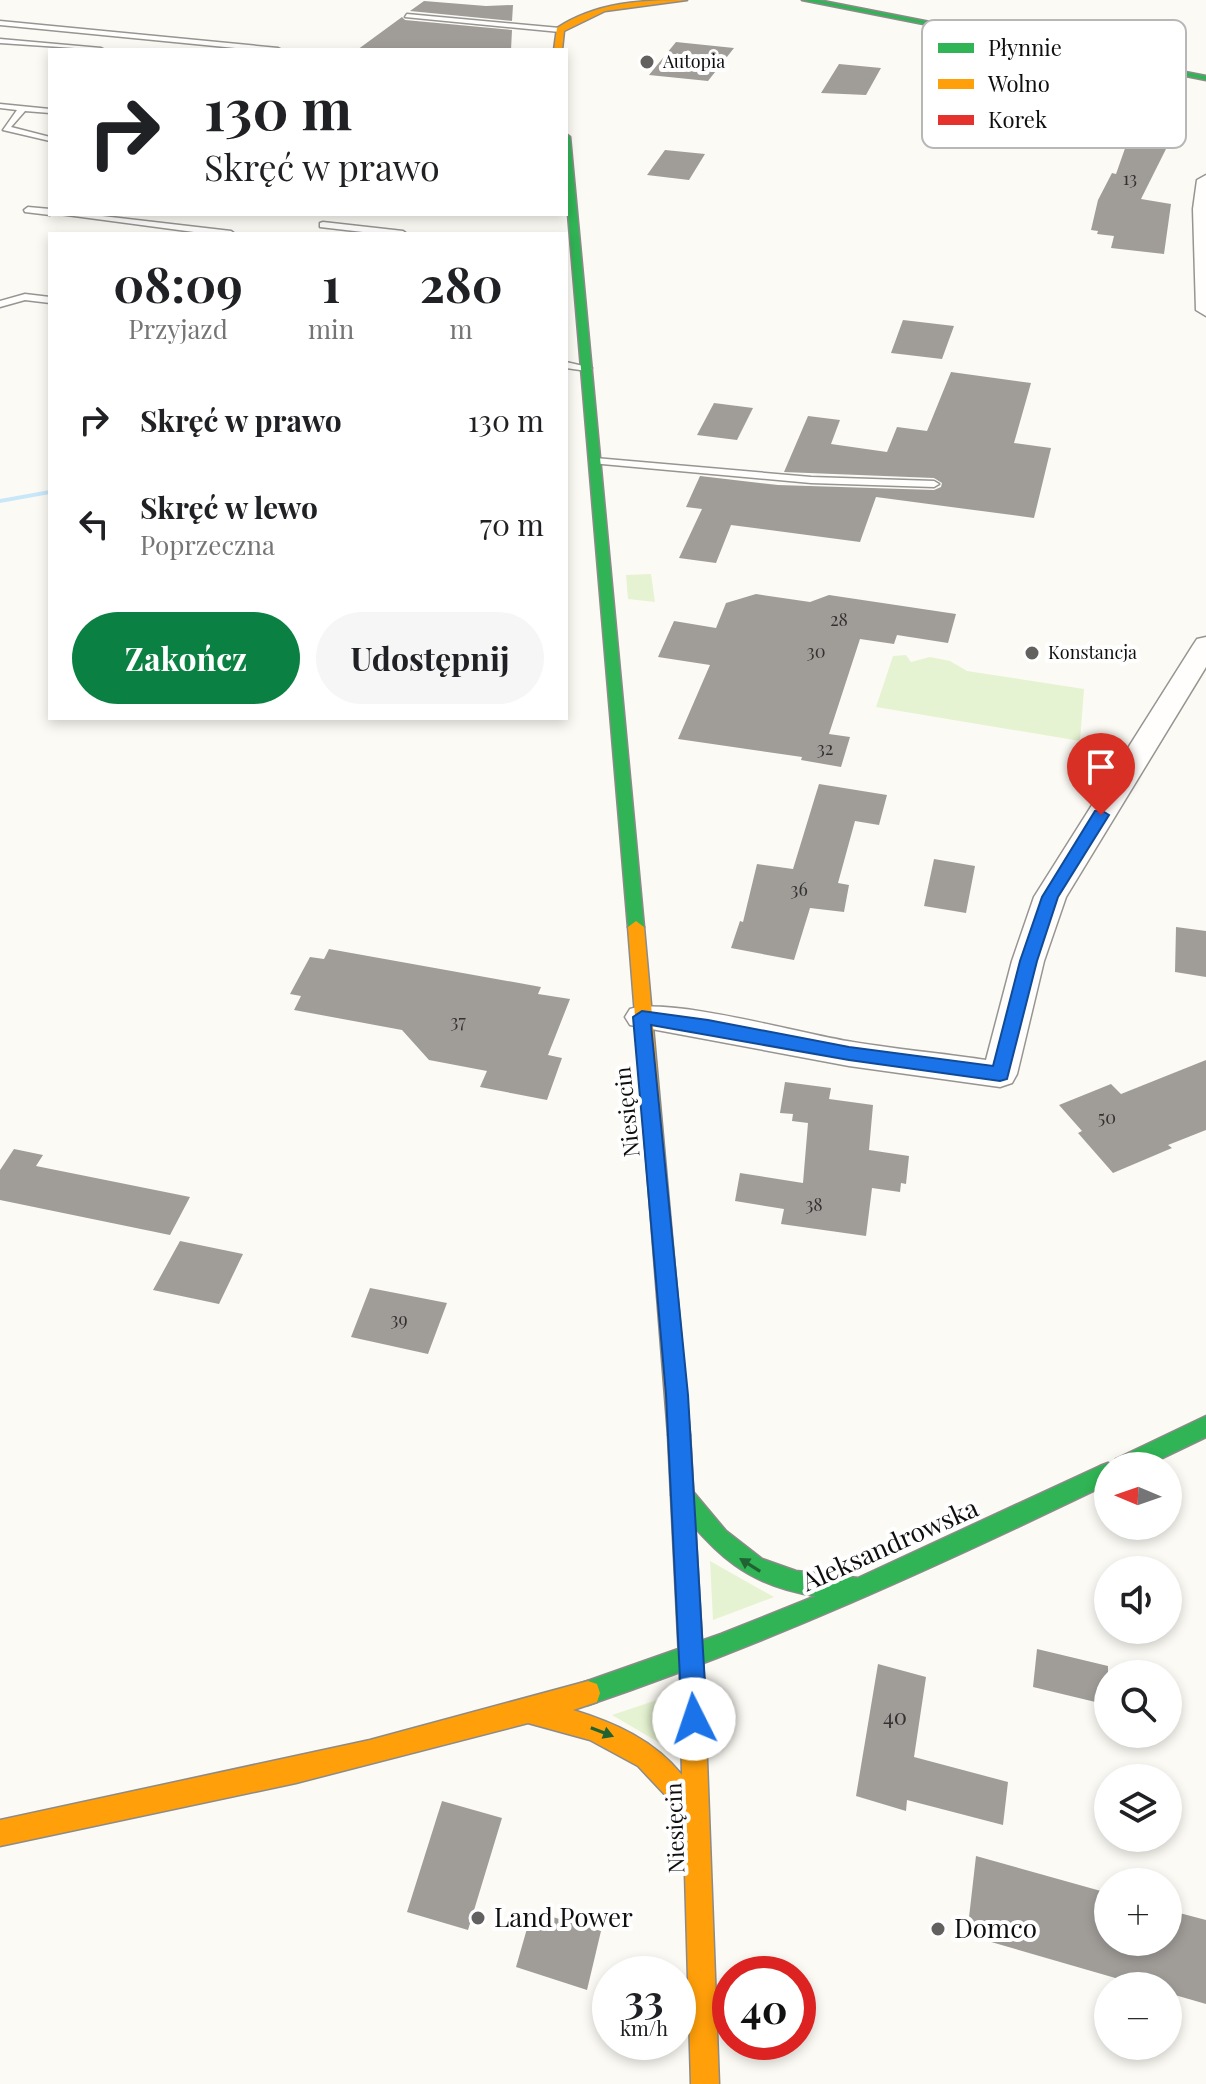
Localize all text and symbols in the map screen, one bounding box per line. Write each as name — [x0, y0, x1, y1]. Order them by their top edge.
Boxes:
legend — [922, 20, 1186, 148]
text: Płynnie — [988, 32, 1062, 62]
place label: Autopia — [662, 49, 725, 73]
marker: Autopia — [638, 53, 656, 71]
text: Wolno — [987, 68, 1050, 98]
text: 130 m — [204, 70, 352, 145]
icon: right — [72, 80, 176, 184]
text: Korek — [988, 104, 1047, 134]
text: Skręć w prawo — [204, 142, 440, 190]
house number: 13 — [1123, 166, 1137, 190]
text: 08:09 — [113, 251, 243, 315]
text: 1 — [322, 251, 340, 315]
text: 280 — [420, 251, 503, 315]
text: Przyjazd — [128, 311, 228, 346]
text: min — [308, 311, 354, 346]
text: m — [450, 311, 473, 346]
icon: right — [72, 398, 116, 442]
text: Skręć w prawo — [140, 400, 342, 440]
text: 130 m — [468, 400, 544, 440]
text: Skręć w lewo — [140, 487, 318, 527]
icon: left — [72, 502, 116, 546]
text: 70 m — [480, 504, 544, 544]
text: Poprzeczna — [140, 527, 275, 562]
house number: 28 — [830, 607, 848, 631]
button: Zakończ — [72, 612, 300, 704]
button: Udostępnij — [316, 612, 544, 704]
house number: 30 — [807, 639, 825, 663]
place label: Konstancja — [1048, 640, 1137, 664]
marker: Konstancja — [1023, 644, 1041, 662]
pin — [1067, 733, 1135, 815]
house number: 32 — [817, 736, 833, 760]
icon: arrive — [1079, 745, 1123, 789]
house number: 36 — [790, 877, 808, 901]
house number: 37 — [450, 1009, 466, 1033]
street label: Niesięcin — [606, 1066, 646, 1159]
house number: 50 — [1098, 1105, 1116, 1129]
house number: 38 — [805, 1192, 823, 1216]
house number: 39 — [390, 1307, 408, 1331]
north arrow — [1094, 1452, 1182, 1540]
map controls — [1094, 1452, 1182, 2060]
street label: Aleksandrowska — [795, 1489, 983, 1599]
button: sound — [1094, 1556, 1182, 1644]
one-way arrow — [739, 1559, 761, 1573]
button: search — [1094, 1660, 1182, 1748]
position arrow — [652, 1677, 736, 1761]
house number: 40 — [883, 1701, 907, 1731]
one-way arrow — [590, 1726, 614, 1739]
button: layers — [1094, 1764, 1182, 1852]
street label: Niesięcin — [657, 1782, 691, 1874]
button: + — [1094, 1868, 1182, 1956]
place label: Land Power — [494, 1899, 633, 1934]
marker: Land Power — [469, 1909, 487, 1927]
place label: Domco — [954, 1910, 1037, 1945]
marker: Domco — [929, 1920, 947, 1938]
speed limit sign: 40 — [712, 1956, 816, 2060]
text: 33 — [624, 1971, 664, 2024]
button: − — [1094, 1972, 1182, 2060]
text: km/h — [620, 2014, 668, 2041]

